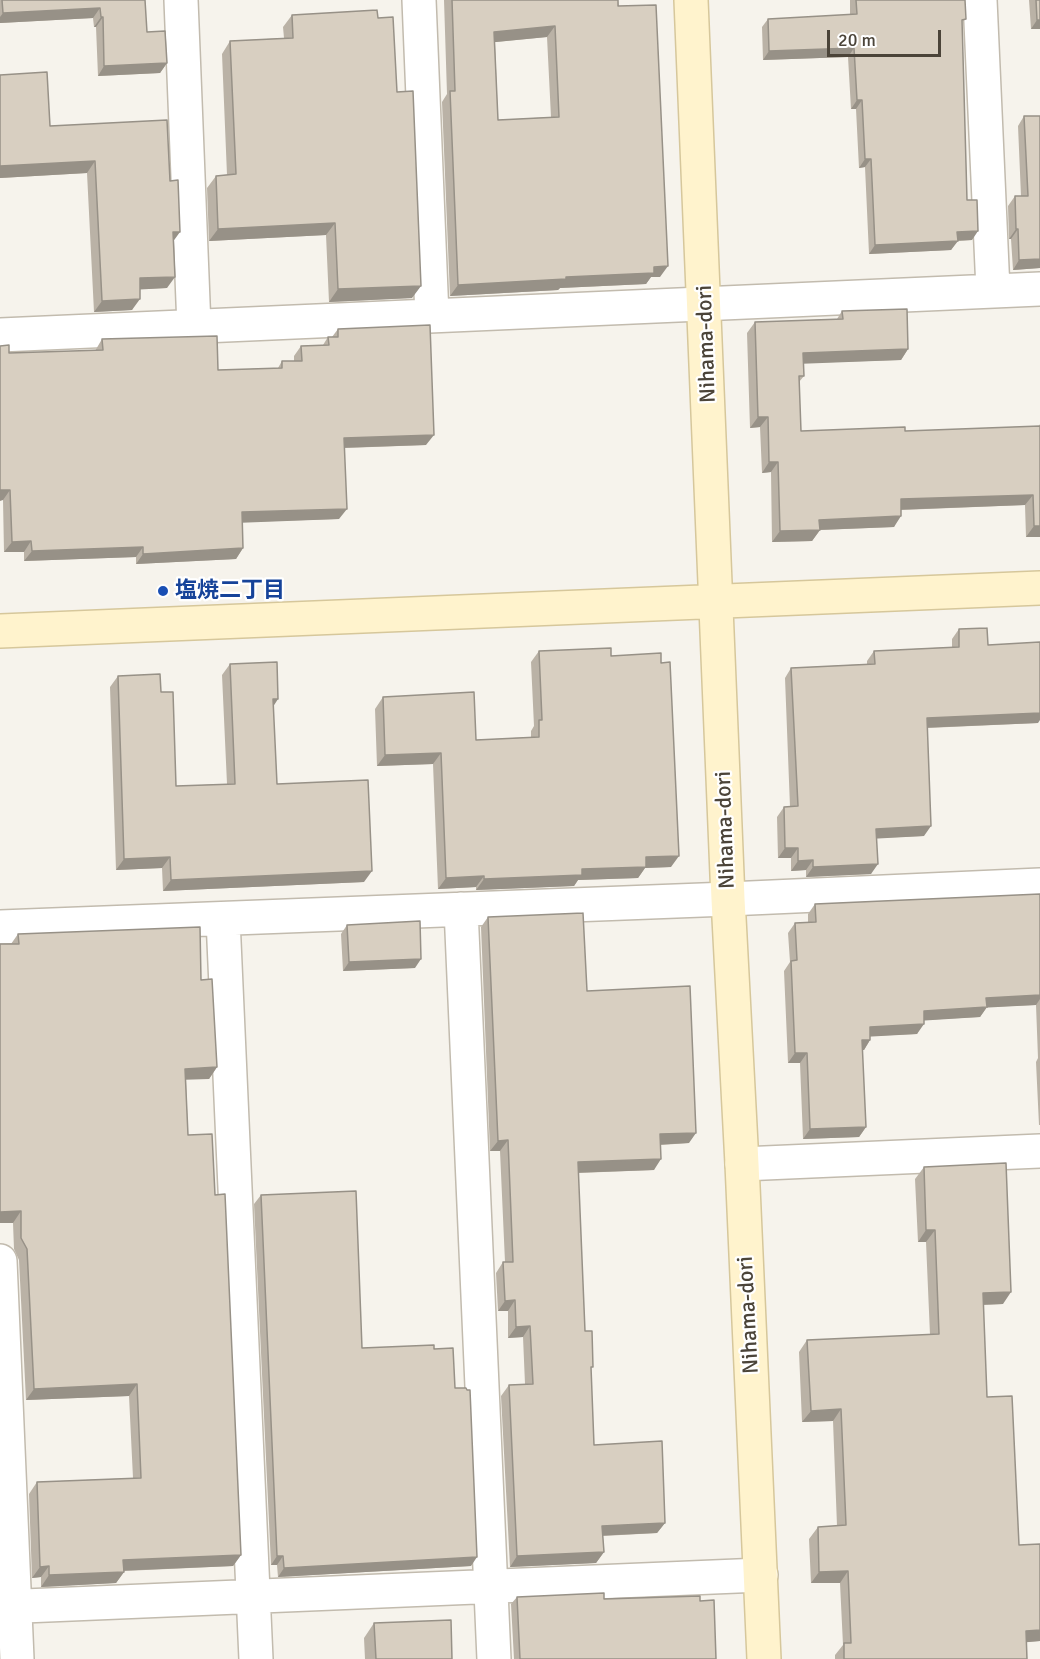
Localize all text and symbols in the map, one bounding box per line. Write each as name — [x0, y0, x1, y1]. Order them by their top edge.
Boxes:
scale bar — [830, 18, 944, 56]
text: 20 m — [838, 29, 876, 51]
street label: Nihama-dori — [692, 285, 722, 403]
place label: 塩焼二丁目 — [175, 578, 285, 604]
marker: 塩焼二丁目 — [156, 584, 170, 598]
street label: Nihama-dori — [711, 771, 741, 889]
street label: Nihama-dori — [733, 1255, 765, 1375]

